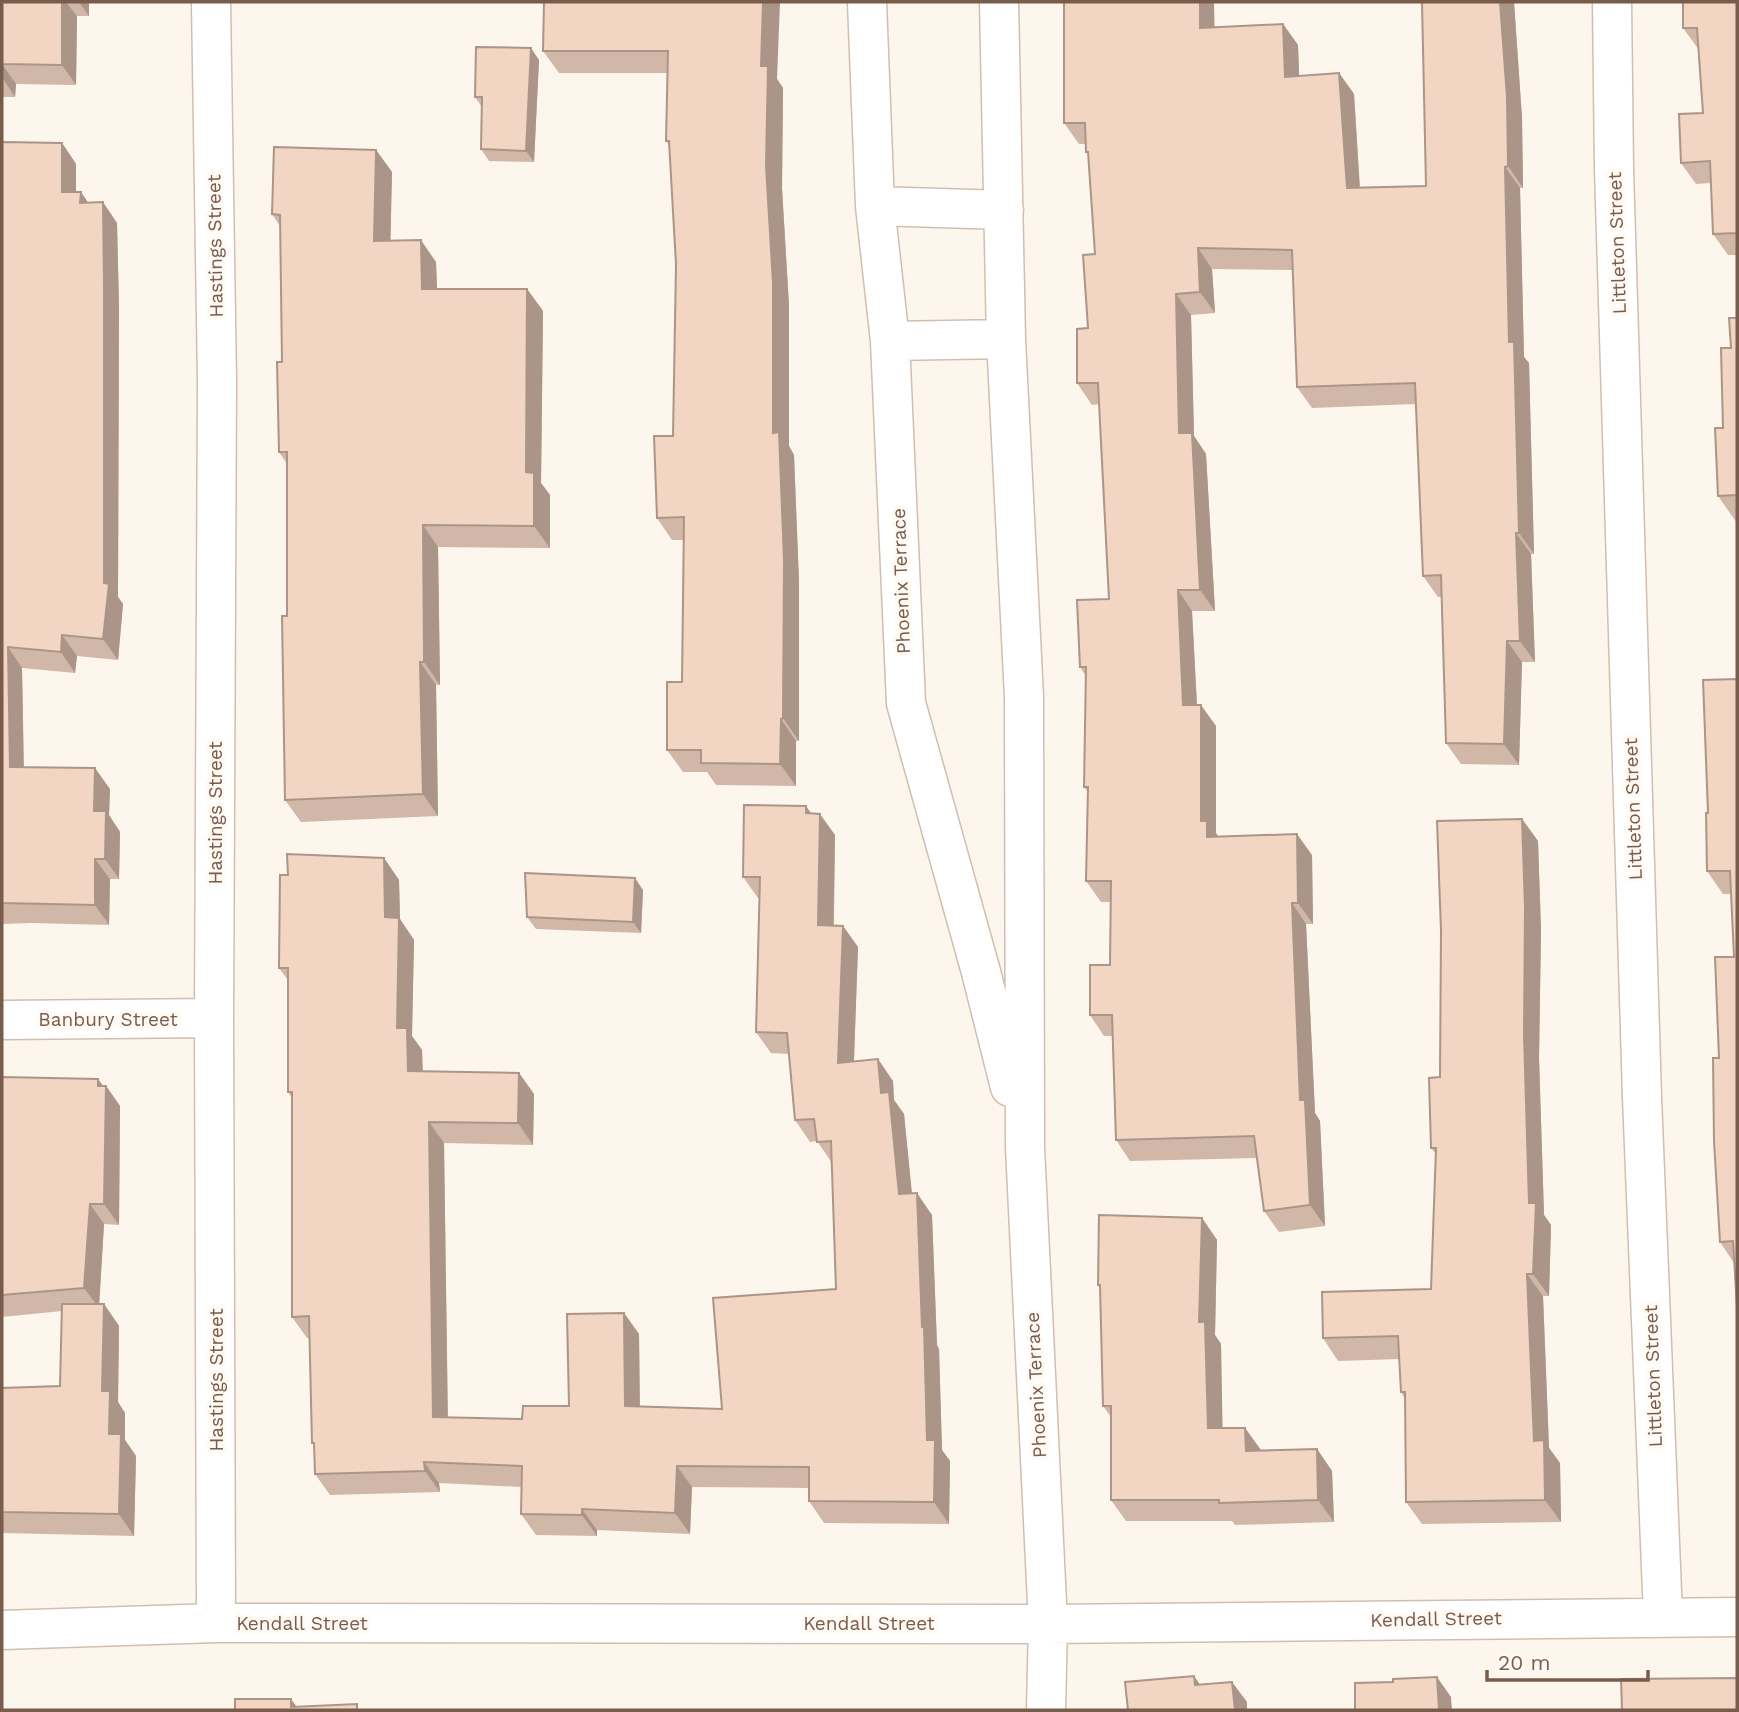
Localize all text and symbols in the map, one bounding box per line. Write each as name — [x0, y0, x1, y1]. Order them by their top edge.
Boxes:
street label: Littleton Street — [1603, 171, 1631, 315]
street label: Hastings Street — [202, 174, 228, 318]
street label: Phoenix Terrace — [887, 508, 915, 654]
street label: Littleton Street — [1619, 737, 1647, 881]
street label: Hastings Street — [204, 741, 227, 885]
street label: Banbury Street — [38, 1008, 178, 1031]
street label: Littleton Street — [1639, 1304, 1667, 1448]
street label: Hastings Street — [205, 1308, 228, 1452]
street label: Phoenix Terrace — [1021, 1311, 1051, 1459]
street label: Kendall Street — [1370, 1606, 1502, 1632]
street label: Kendall Street — [236, 1612, 368, 1635]
street label: Kendall Street — [803, 1612, 935, 1635]
scale bar — [1487, 1638, 1648, 1682]
text: 20 m — [1498, 1650, 1550, 1675]

